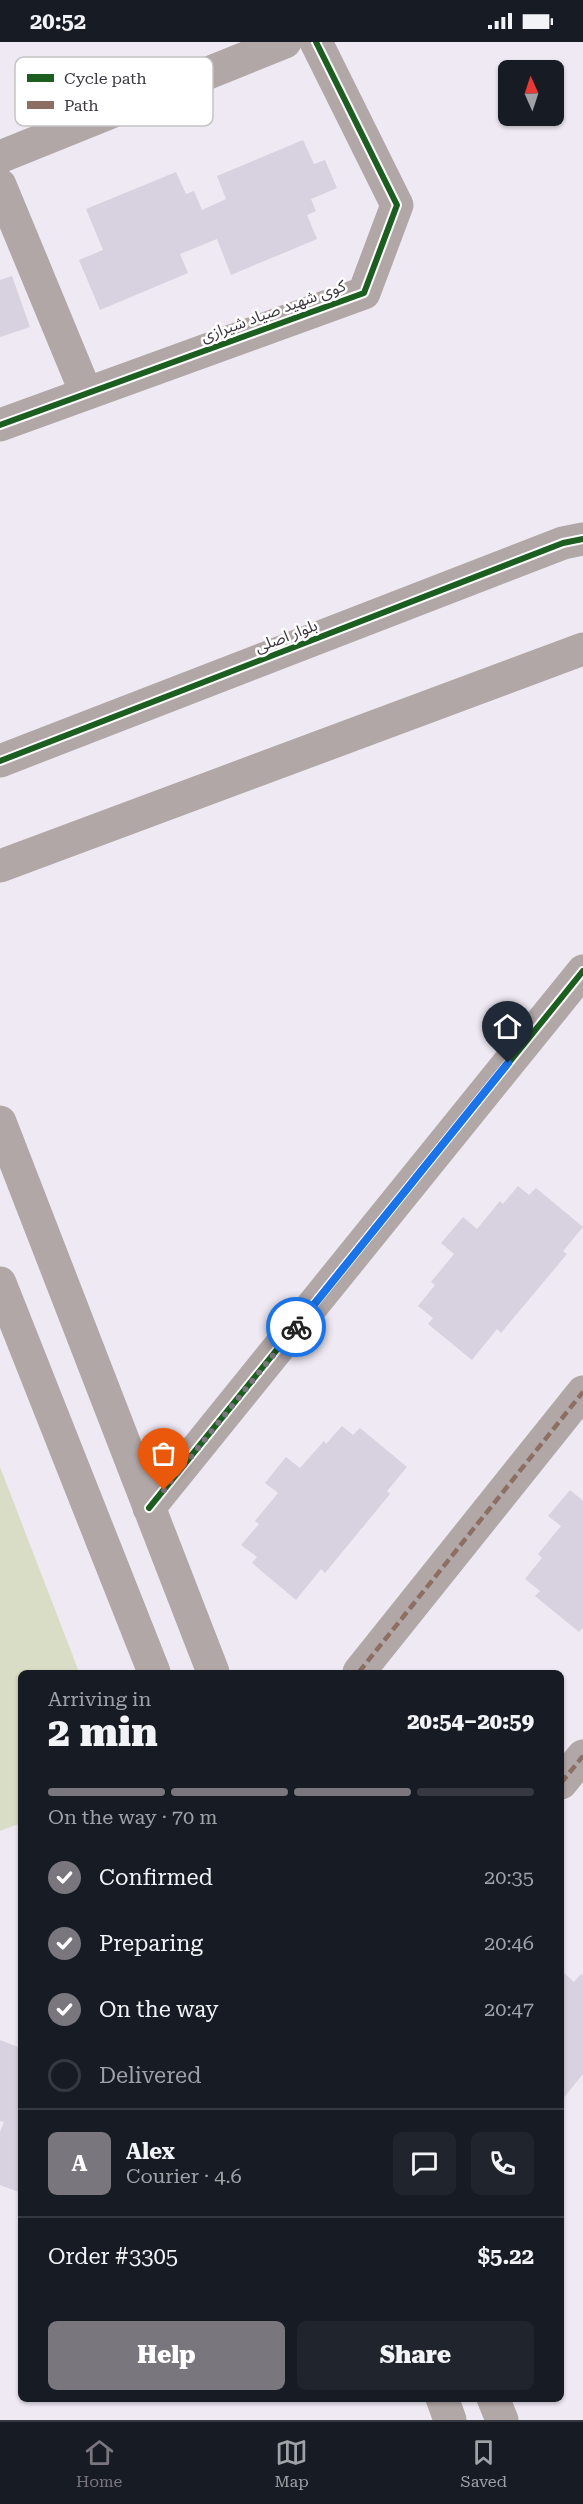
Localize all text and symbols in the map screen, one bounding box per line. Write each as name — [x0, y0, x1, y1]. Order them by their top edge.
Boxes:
text: 20:52 — [30, 9, 86, 34]
legend — [15, 57, 213, 126]
north arrow — [498, 60, 564, 126]
map controls — [498, 60, 564, 126]
text: Cycle path — [64, 69, 147, 88]
text: Path — [64, 96, 99, 115]
street label: کوی شهید صیاد شیرازی — [198, 276, 348, 346]
street label: بلوار اصلی — [252, 615, 320, 657]
pin — [482, 1001, 533, 1063]
icon: home — [491, 1010, 524, 1043]
courier — [266, 1297, 326, 1357]
icon: bike — [280, 1311, 313, 1344]
pin — [138, 1428, 189, 1490]
icon: bag — [147, 1437, 180, 1470]
text: Arriving in — [48, 1687, 151, 1711]
text: 20:54–20:59 — [407, 1709, 534, 1734]
text: 2 min — [48, 1710, 158, 1756]
text: On the way · 70 m — [48, 1805, 218, 1829]
icon: check — [48, 1861, 81, 1894]
text: Confirmed — [99, 1865, 213, 1890]
text: 20:35 — [484, 1865, 534, 1889]
icon: check — [48, 1927, 81, 1960]
text: Preparing — [99, 1931, 203, 1956]
text: 20:46 — [484, 1931, 534, 1955]
icon: check — [48, 1993, 81, 2026]
text: On the way — [99, 1997, 219, 2022]
text: 20:47 — [484, 1997, 534, 2021]
text: Delivered — [99, 2063, 201, 2088]
button: chat — [393, 2132, 456, 2195]
button: phone — [471, 2132, 534, 2195]
text: Alex — [126, 2139, 175, 2164]
text: A — [72, 2151, 87, 2176]
text: Courier · 4.6 — [126, 2164, 242, 2188]
text: Order #3305 — [48, 2244, 178, 2269]
text: $5.22 — [478, 2244, 534, 2269]
button: Help — [48, 2321, 285, 2390]
button: Share — [297, 2321, 534, 2390]
tab: Home — [76, 2436, 122, 2491]
tab: Map — [274, 2436, 309, 2491]
tab: Saved — [461, 2436, 507, 2491]

